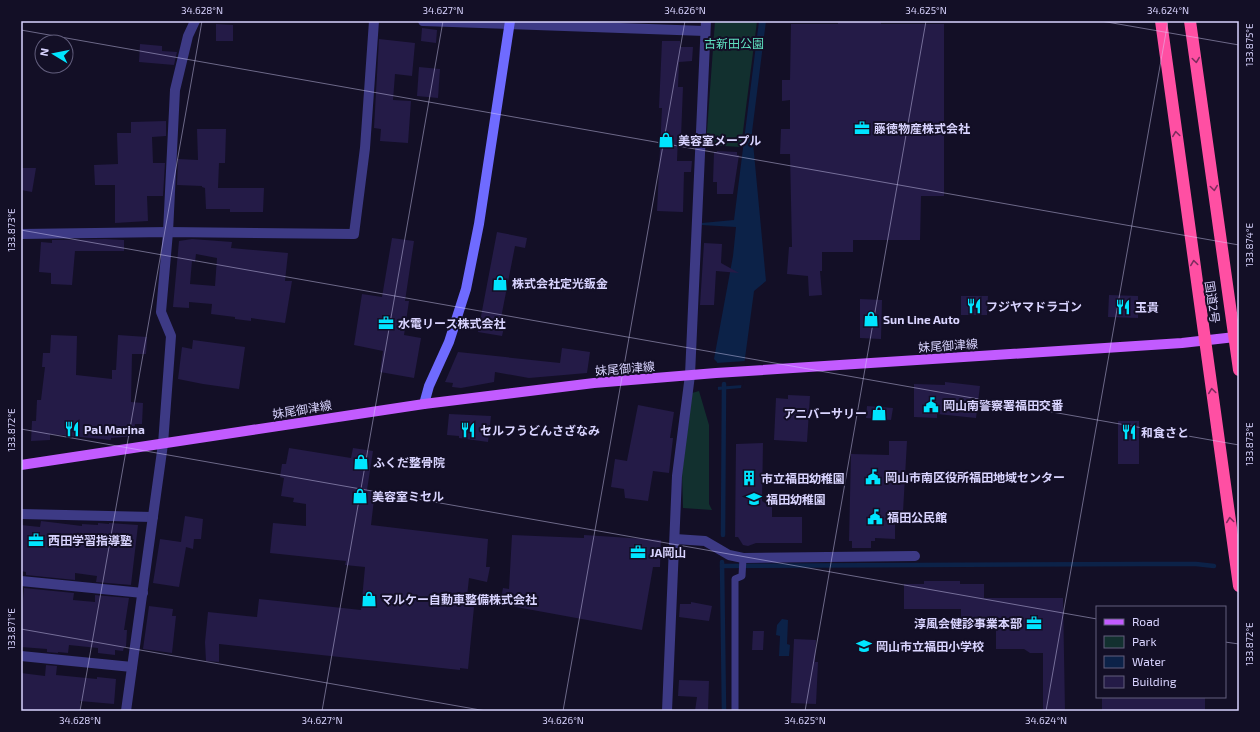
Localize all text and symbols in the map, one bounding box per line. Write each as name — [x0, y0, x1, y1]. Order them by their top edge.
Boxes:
text: 34.628°N — [181, 4, 223, 16]
text: 34.627°N — [422, 4, 464, 16]
text: 34.626°N — [664, 4, 706, 16]
text: 34.625°N — [905, 4, 947, 16]
text: 34.624°N — [1147, 4, 1189, 16]
text: 133.875°E — [1243, 23, 1255, 67]
north arrow — [34, 34, 74, 74]
park label: 古新田公園 — [704, 36, 764, 50]
text: N — [37, 47, 51, 57]
one-way arrow — [1191, 57, 1200, 63]
office icon: 藤徳物産株式会社 — [853, 119, 871, 137]
place label: 藤徳物産株式会社 — [874, 121, 970, 135]
shop icon: 美容室メープル — [657, 131, 675, 149]
one-way arrow — [1172, 131, 1181, 137]
place label: 美容室メープル — [678, 133, 761, 147]
one-way arrow — [1209, 185, 1218, 191]
text: 133.873°E — [5, 208, 17, 252]
text: 133.874°E — [1243, 223, 1255, 267]
one-way arrow — [1190, 260, 1199, 266]
shop icon: 株式会社定光鈑金 — [491, 274, 509, 292]
place label: 株式会社定光鈑金 — [512, 276, 608, 290]
street label: 国道2号 — [1203, 280, 1223, 324]
restaurant icon: フジヤマドラゴン — [965, 297, 983, 315]
restaurant icon: 玉貴 — [1114, 298, 1132, 316]
place label: フジヤマドラゴン — [986, 299, 1082, 313]
place label: 玉貴 — [1135, 300, 1159, 314]
shop icon: Sun Line Auto — [862, 310, 880, 328]
place label: Sun Line Auto — [883, 312, 960, 326]
office icon: 水電リース株式会社 — [377, 314, 395, 332]
place label: 水電リース株式会社 — [398, 316, 505, 330]
street label: 妹尾御津線 — [918, 336, 978, 354]
street label: 妹尾御津線 — [594, 358, 656, 378]
one-way arrow — [1208, 388, 1217, 394]
public building icon: 岡山南警察署福田交番 — [922, 396, 940, 414]
street label: 妹尾御津線 — [271, 397, 333, 421]
place label: 岡山南警察署福田交番 — [943, 398, 1064, 412]
shop icon: アニバーサリー — [870, 404, 888, 422]
place label: アニバーサリー — [783, 406, 867, 420]
text: 133.872°E — [5, 408, 17, 452]
restaurant icon: Pal Marina — [63, 420, 81, 438]
restaurant icon: セルフうどんさざなみ — [459, 421, 477, 439]
place label: Pal Marina — [84, 422, 145, 436]
text: 133.873°E — [1243, 422, 1255, 466]
place label: セルフうどんさざなみ — [480, 423, 600, 437]
restaurant icon: 和食さと — [1120, 423, 1138, 441]
place label: 和食さと — [1141, 425, 1189, 439]
shop icon: ふくだ整骨院 — [352, 453, 370, 471]
place label: ふくだ整骨院 — [373, 455, 445, 469]
public building icon: 岡山市南区役所福田地域センター — [864, 468, 882, 486]
building icon: 市立福田幼稚園 — [740, 469, 758, 487]
place label: 岡山市南区役所福田地域センター — [885, 470, 1065, 484]
place label: 市立福田幼稚園 — [761, 471, 845, 485]
shop icon: 美容室ミセル — [351, 487, 369, 505]
place label: 美容室ミセル — [372, 489, 444, 503]
school or university icon: 福田幼稚園 — [745, 490, 763, 508]
place label: 福田幼稚園 — [766, 492, 826, 506]
public building icon: 福田公民館 — [866, 508, 884, 526]
place label: 福田公民館 — [887, 510, 947, 524]
one-way arrow — [1226, 517, 1235, 523]
office icon: 西田学習指導塾 — [27, 531, 45, 549]
place label: 西田学習指導塾 — [48, 533, 132, 547]
office icon: JA岡山 — [629, 543, 647, 561]
place label: JA岡山 — [650, 545, 686, 559]
shop icon: マルケー自動車整備株式会社 — [360, 590, 378, 608]
place label: マルケー自動車整備株式会社 — [381, 592, 537, 606]
legend — [1096, 606, 1226, 698]
text: 133.871°E — [5, 608, 17, 650]
office icon: 淳風会健診事業本部 — [1025, 614, 1043, 632]
text: Road — [1132, 614, 1160, 628]
place label: 淳風会健診事業本部 — [914, 616, 1022, 630]
text: 133.872°E — [1243, 622, 1255, 666]
text: Park — [1132, 634, 1157, 648]
school or university icon: 岡山市立福田小学校 — [855, 637, 873, 655]
place label: 岡山市立福田小学校 — [876, 639, 984, 653]
text: Water — [1132, 654, 1166, 668]
text: Building — [1132, 674, 1177, 688]
text: 34.628°N — [59, 714, 101, 726]
text: 34.627°N — [301, 714, 343, 726]
text: 34.626°N — [542, 714, 584, 726]
text: 34.625°N — [784, 714, 826, 726]
text: 34.624°N — [1025, 714, 1067, 726]

